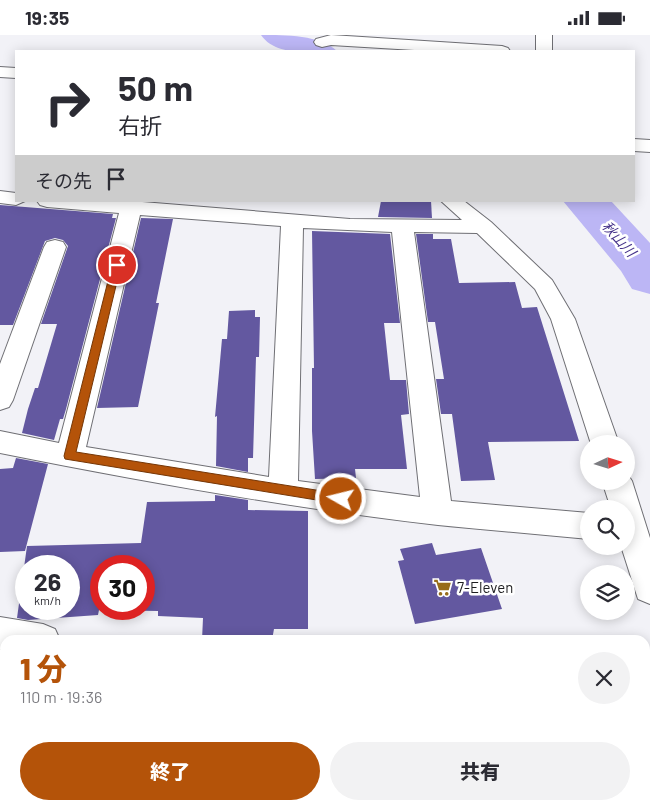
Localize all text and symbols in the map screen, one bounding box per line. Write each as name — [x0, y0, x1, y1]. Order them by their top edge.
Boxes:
text: 19:35 — [25, 6, 69, 29]
text: 50 m — [118, 66, 193, 108]
icon: right — [35, 70, 100, 135]
text: 右折 — [118, 112, 162, 138]
icon: arrive — [102, 165, 130, 193]
text: その先 — [35, 169, 92, 192]
water label: 秋山川 — [599, 217, 641, 261]
pin — [96, 244, 138, 286]
icon: arrive — [103, 251, 131, 279]
north arrow — [580, 435, 635, 490]
map controls — [580, 435, 635, 620]
position arrow — [314, 472, 366, 524]
button: search — [580, 500, 635, 555]
speed limit sign: 30 — [90, 555, 155, 620]
button: layers — [580, 565, 635, 620]
text: 26 — [34, 566, 61, 596]
supermarket icon: 7-Eleven — [433, 578, 453, 598]
place label: 7-Eleven — [457, 578, 513, 596]
text: km/h — [34, 593, 61, 607]
text: 1 分 — [20, 650, 67, 686]
button: close — [578, 652, 630, 704]
text: 110 m · 19:36 — [20, 687, 102, 706]
button: 終了 — [20, 742, 320, 800]
button: 共有 — [330, 742, 630, 800]

